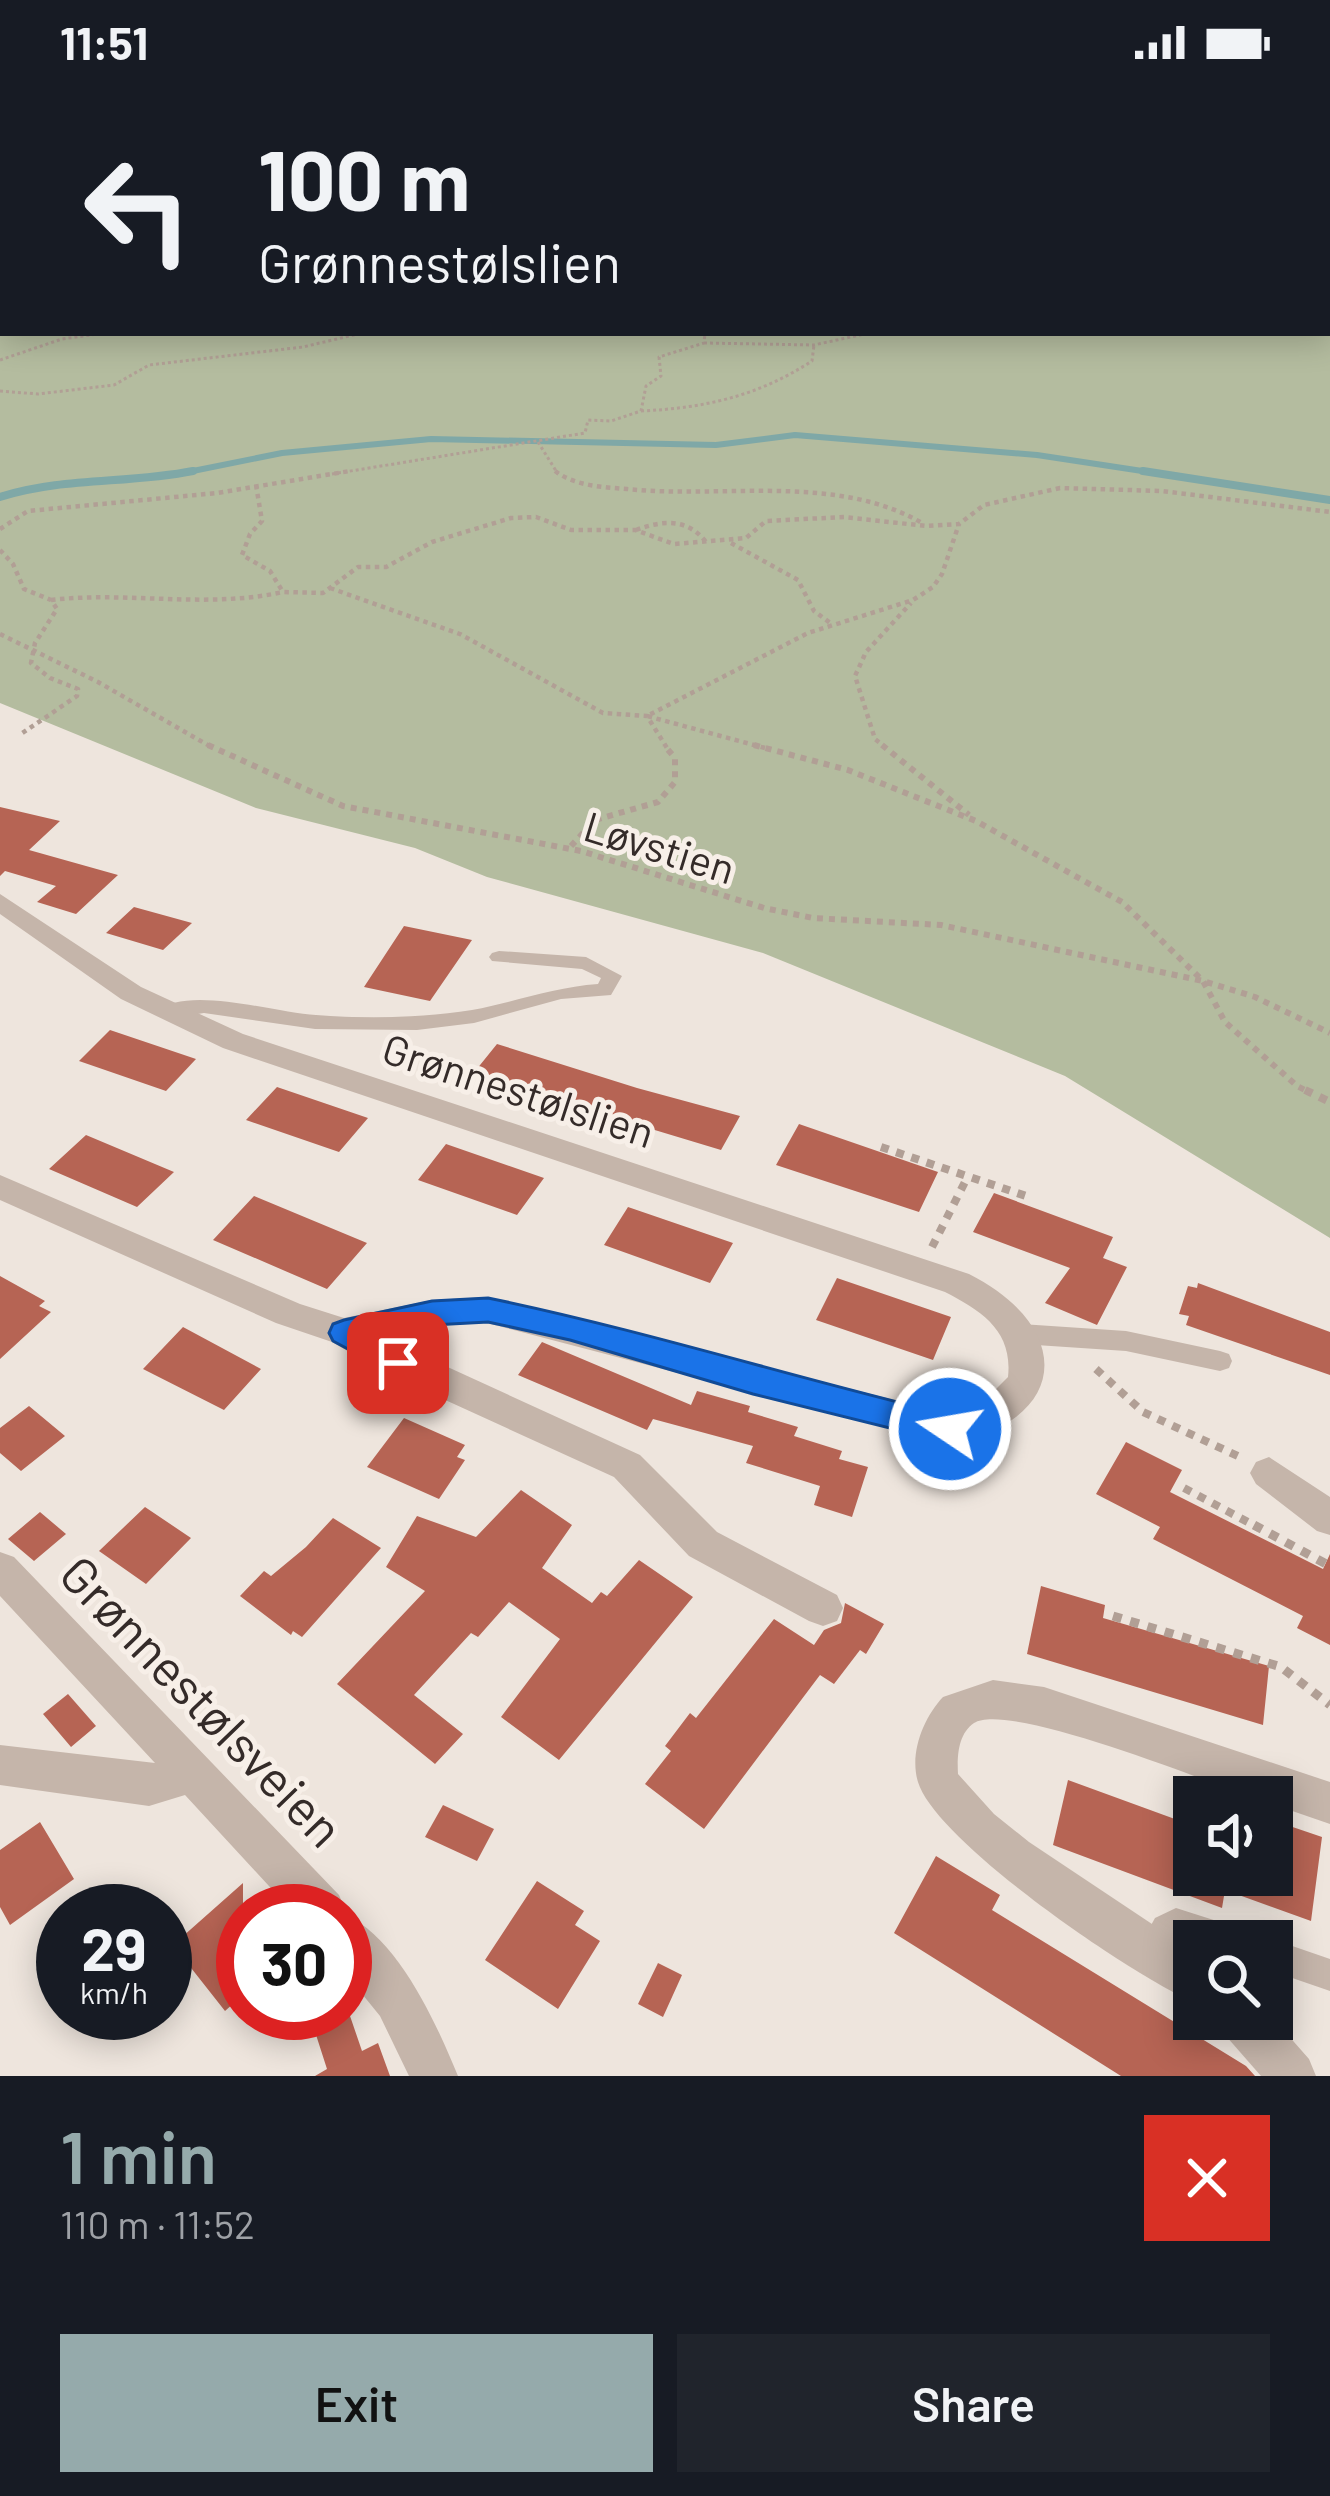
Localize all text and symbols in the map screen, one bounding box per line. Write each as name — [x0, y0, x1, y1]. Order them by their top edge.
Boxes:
text: 11:51 — [60, 15, 148, 69]
text: 100 m — [258, 127, 470, 228]
icon: left — [60, 132, 216, 288]
text: Grønnestølslien — [258, 229, 621, 294]
street label: Løvstien — [579, 799, 741, 893]
street label: Grønnestølslien — [377, 1022, 661, 1156]
pin — [347, 1312, 449, 1414]
icon: arrive — [365, 1330, 431, 1396]
position arrow — [887, 1366, 1013, 1492]
street label: Grønnestølsveien — [49, 1542, 357, 1858]
map controls — [1173, 1776, 1293, 2040]
button: sound — [1173, 1776, 1293, 1896]
speed limit sign: 30 — [216, 1884, 372, 2040]
text: 29 — [81, 1911, 147, 1983]
button: search — [1173, 1920, 1293, 2040]
text: km/h — [80, 1974, 148, 2010]
text: 1 min — [60, 2112, 217, 2198]
button: close — [1144, 2115, 1270, 2241]
text: 110 m · 11:52 — [60, 2200, 255, 2247]
button: Exit — [60, 2334, 653, 2472]
button: Share — [677, 2334, 1270, 2472]

